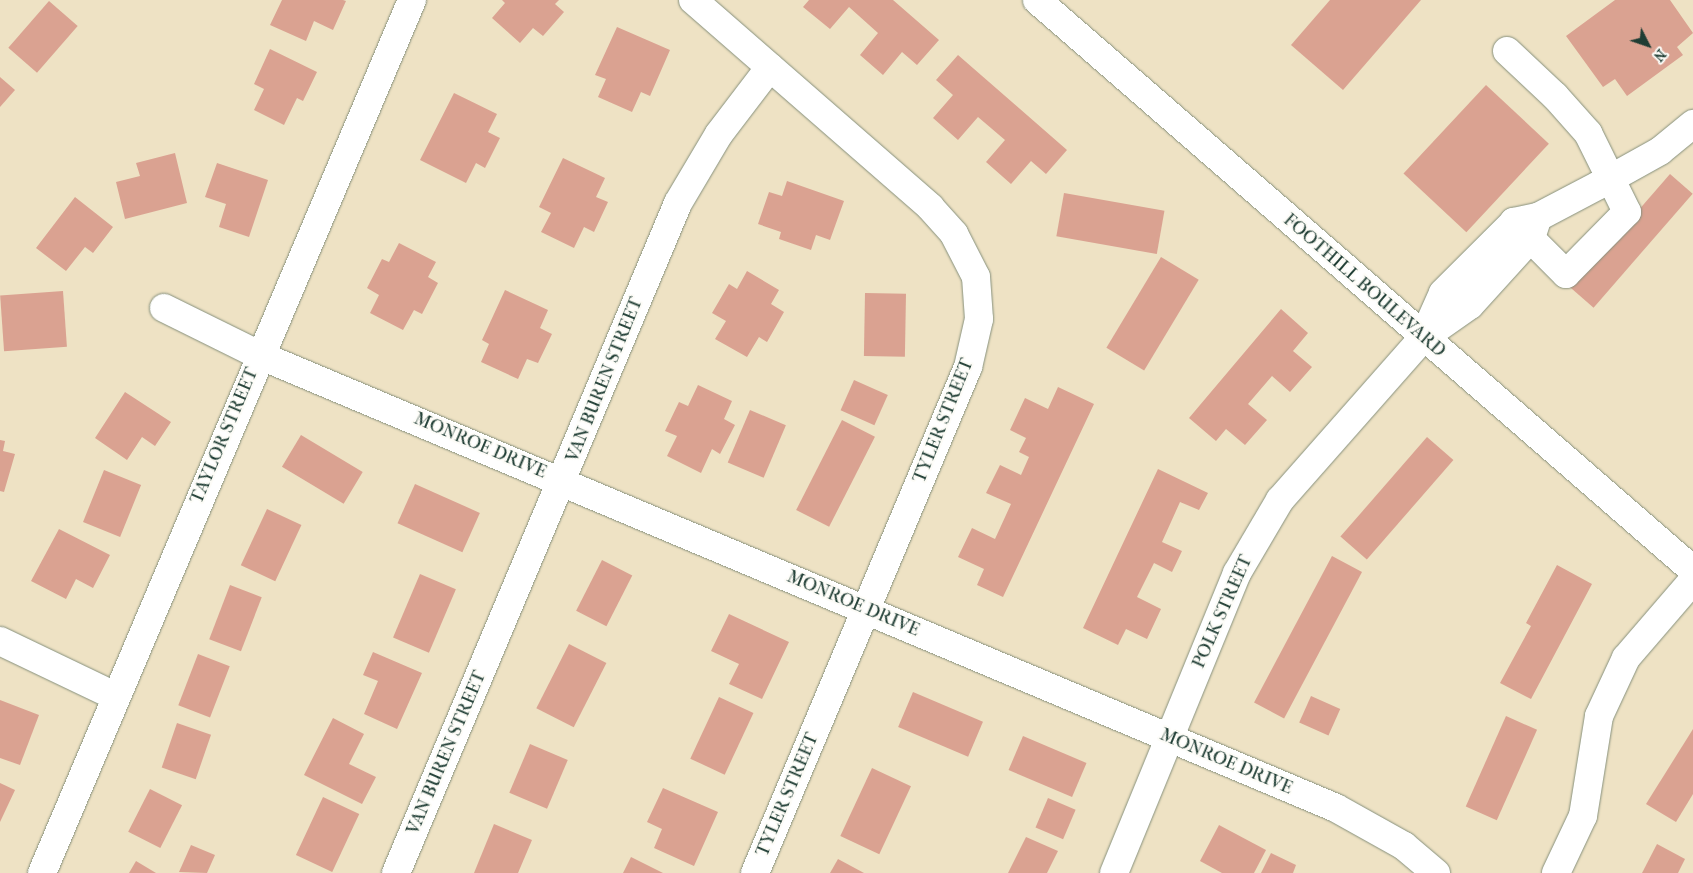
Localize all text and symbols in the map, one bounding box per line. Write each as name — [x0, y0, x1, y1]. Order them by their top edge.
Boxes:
north arrow — [1623, 20, 1673, 70]
text: N — [1650, 46, 1670, 65]
street label: FOOTHILL BOULEVARD — [1279, 210, 1449, 362]
street label: VAN BUREN STREET — [562, 295, 648, 465]
street label: TYLER STREET — [909, 356, 979, 486]
street label: TAYLOR STREET — [187, 365, 263, 507]
street label: MONROE DRIVE — [411, 408, 549, 484]
street label: POLK STREET — [1188, 552, 1258, 672]
street label: MONROE DRIVE — [784, 566, 922, 642]
street label: VAN BUREN STREET — [403, 668, 491, 838]
street label: MONROE DRIVE — [1157, 724, 1295, 800]
street label: TYLER STREET — [752, 730, 824, 860]

